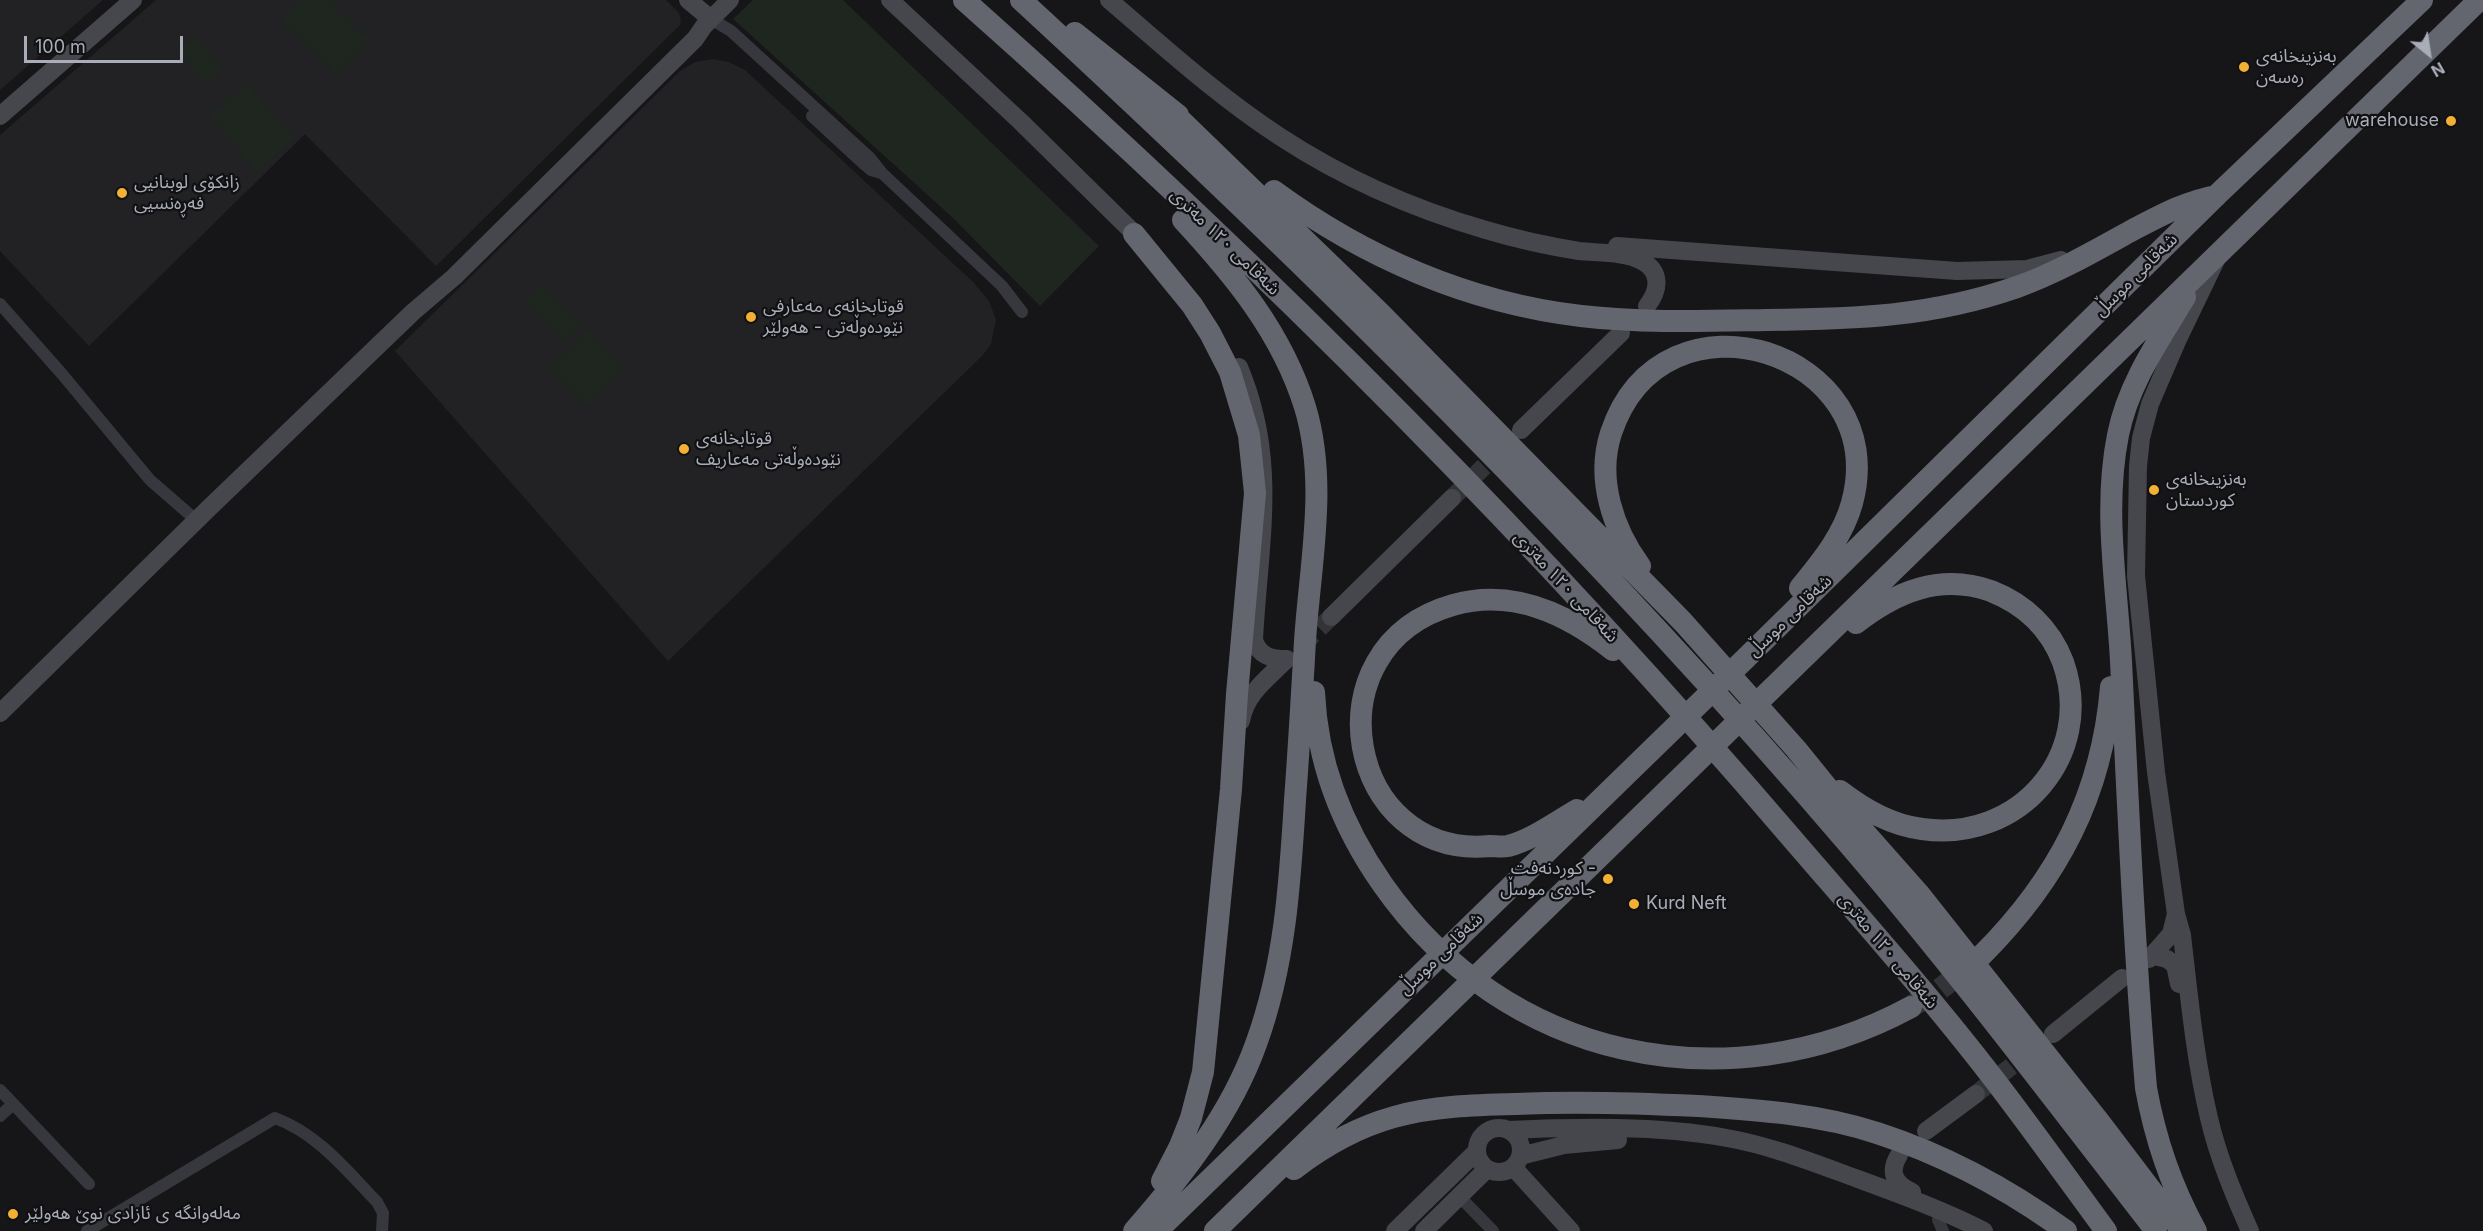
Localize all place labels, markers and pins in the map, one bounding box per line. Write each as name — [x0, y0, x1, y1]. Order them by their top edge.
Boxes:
place label: بەنزینخانەی رەسەن — [2256, 46, 2337, 88]
marker: بەنزینخانەی رەسەن — [2237, 60, 2251, 74]
place label: warehouse — [2345, 110, 2439, 132]
marker: warehouse — [2444, 114, 2458, 128]
place label: زانکۆی لوبنانیی فەڕەنسیی — [134, 172, 240, 214]
marker: زانکۆی لوبنانیی فەڕەنسیی — [115, 186, 129, 200]
place label: قوتابخانەی مەعارفی نێودەوڵەتی - هەولێر — [763, 296, 904, 338]
marker: قوتابخانەی مەعارفی نێودەوڵەتی - هەولێر — [744, 310, 758, 324]
place label: قوتابخانەی نێودەوڵەتی مەعاریف — [696, 428, 841, 470]
marker: قوتابخانەی نێودەوڵەتی مەعاریف — [677, 442, 691, 456]
place label: بەنزینخانەی کوردستان — [2166, 469, 2247, 512]
marker: بەنزینخانەی کوردستان — [2147, 483, 2161, 497]
place label: کوردنەفت - جادەی موسڵ — [1500, 858, 1596, 900]
marker: کوردنەفت - جادەی موسڵ — [1601, 872, 1615, 886]
place label: Kurd Neft — [1646, 893, 1727, 915]
marker: Kurd Neft — [1627, 897, 1641, 911]
place label: مەلەوانگە ی ئازادی نوێ هەولێر — [25, 1203, 241, 1225]
marker: مەلەوانگە ی ئازادی نوێ هەولێر — [6, 1207, 20, 1221]

